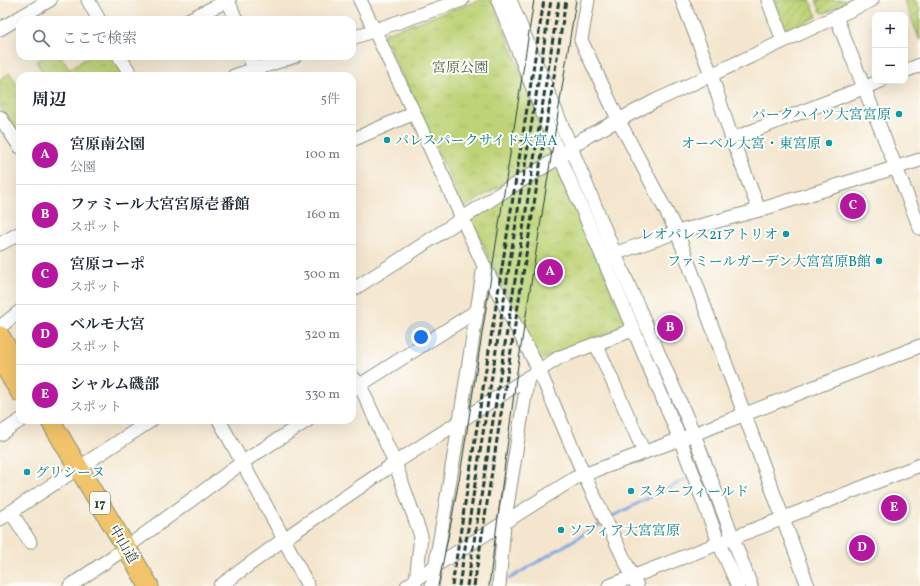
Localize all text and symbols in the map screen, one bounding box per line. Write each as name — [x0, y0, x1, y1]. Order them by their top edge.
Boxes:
map controls — [872, 12, 908, 84]
button: + — [872, 12, 908, 48]
search box — [16, 16, 356, 60]
icon: search — [30, 27, 52, 49]
text: ここで検索 — [62, 29, 137, 50]
button: − — [872, 48, 908, 84]
park label: 宮原公園 — [432, 59, 488, 78]
text: 周辺 — [32, 89, 66, 112]
text: 5件 — [321, 91, 340, 109]
place label: パークハイツ大宮宮原 — [752, 106, 891, 125]
marker: パークハイツ大宮宮原 — [894, 109, 904, 119]
place label: パレスパークサイド大宮A — [395, 132, 558, 151]
text: 宮原南公園 — [70, 135, 145, 156]
marker: パレスパークサイド大宮A — [382, 135, 392, 145]
place label: オーベル大宮・東宮原 — [681, 135, 821, 154]
marker: オーベル大宮・東宮原 — [824, 138, 834, 148]
text: A — [40, 146, 50, 164]
text: 100 m — [305, 146, 340, 164]
text: 公園 — [70, 159, 96, 177]
pin: C — [840, 191, 866, 221]
text: ファミール大宮宮原壱番館 — [70, 195, 249, 216]
text: B — [41, 206, 49, 224]
text: 160 m — [306, 206, 340, 224]
text: スポット — [70, 219, 122, 237]
place label: レオパレス21アトリオ — [640, 226, 778, 245]
marker: レオパレス21アトリオ — [781, 229, 791, 239]
place label: ファミールガーデン大宮宮原B館 — [667, 253, 871, 272]
text: 宮原コーポ — [70, 255, 145, 276]
marker: ファミールガーデン大宮宮原B館 — [874, 256, 884, 266]
pin: A — [537, 257, 563, 287]
text: C — [41, 266, 49, 284]
text: 300 m — [304, 266, 340, 284]
text: スポット — [70, 279, 122, 297]
pin: B — [657, 313, 683, 343]
text: ベルモ大宮 — [70, 315, 145, 336]
text: D — [40, 326, 50, 344]
text: 320 m — [305, 326, 340, 344]
your location — [411, 327, 431, 347]
text: スポット — [70, 339, 122, 357]
text: シャルム磯部 — [70, 375, 159, 396]
text: E — [41, 386, 49, 404]
text: 330 m — [305, 386, 340, 404]
text: スポット — [70, 399, 122, 417]
place label: グリシーヌ — [35, 464, 105, 483]
marker: グリシーヌ — [22, 467, 32, 477]
place label: スターフィールド — [639, 483, 749, 502]
marker: スターフィールド — [626, 486, 636, 496]
road number: 17 — [90, 492, 110, 514]
pin: E — [881, 493, 907, 523]
street label: 中山道 — [104, 522, 142, 568]
place label: ソフィア大宮宮原 — [569, 522, 680, 541]
marker: ソフィア大宮宮原 — [556, 525, 566, 535]
pin: D — [849, 533, 875, 563]

